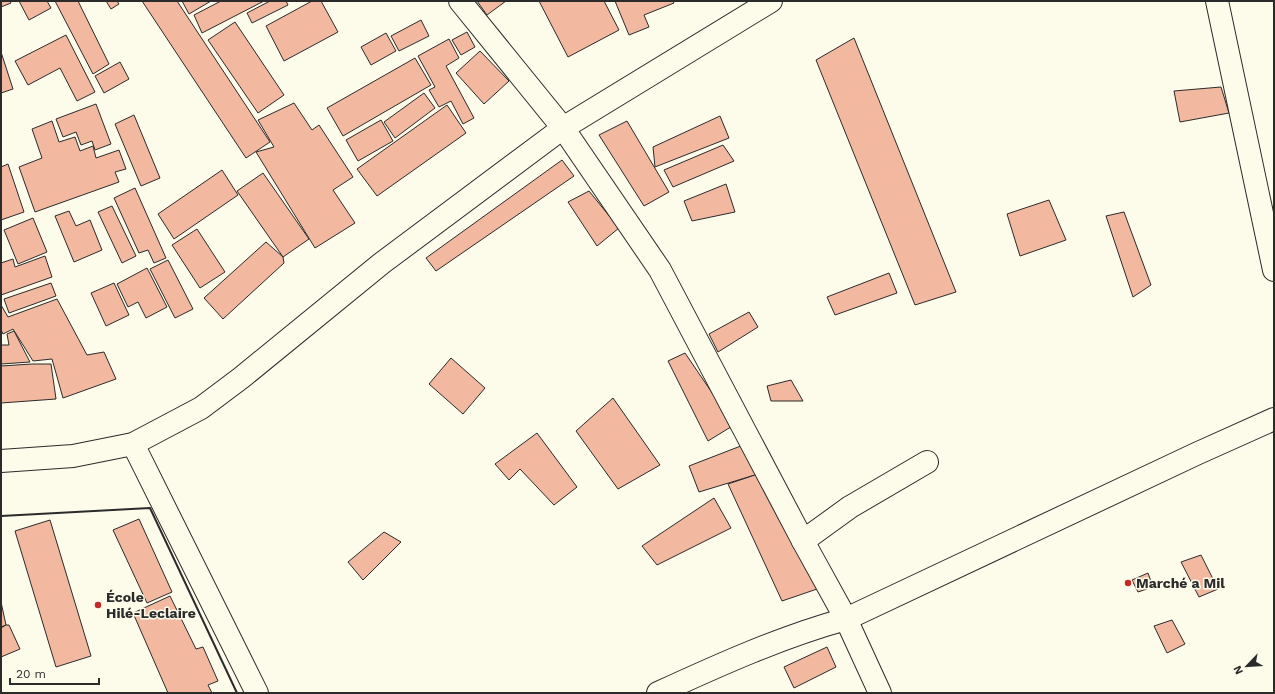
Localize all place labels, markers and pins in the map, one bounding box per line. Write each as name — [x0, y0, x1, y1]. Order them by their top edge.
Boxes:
place label: Marché a Mil — [1136, 575, 1225, 591]
marker: Marché a Mil — [1123, 578, 1133, 588]
place label: École Hilé-Leclaire — [106, 589, 196, 621]
marker: École Hilé-Leclaire — [93, 600, 103, 610]

